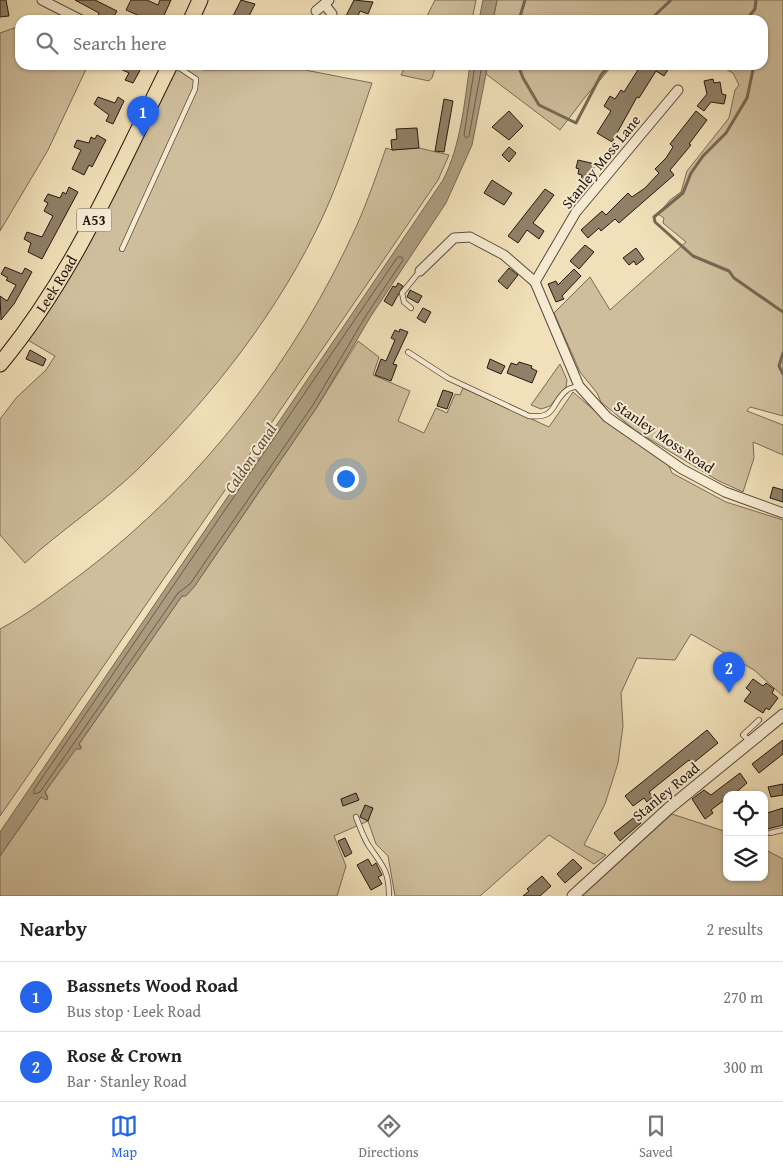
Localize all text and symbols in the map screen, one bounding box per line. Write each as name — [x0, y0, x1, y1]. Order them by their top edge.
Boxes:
search box — [15, 15, 768, 70]
icon: search — [33, 29, 61, 57]
text: Search here — [73, 29, 167, 57]
pin: 1 — [127, 96, 159, 137]
street label: Stanley Moss Lane — [556, 110, 645, 213]
road number: A53 — [76, 208, 112, 232]
street label: Leek Road — [30, 251, 82, 317]
street label: Stanley Moss Road — [610, 395, 719, 478]
water label: Caldon Canal — [218, 418, 282, 498]
your location — [333, 466, 359, 492]
pin: 2 — [713, 652, 745, 693]
street label: Stanley Road — [628, 757, 704, 826]
map controls — [723, 791, 768, 881]
button: locate — [723, 791, 768, 836]
button: layers — [723, 836, 768, 881]
text: Nearby — [20, 913, 87, 944]
text: 2 results — [706, 917, 763, 941]
text: Bassnets Wood Road — [67, 971, 238, 999]
text: 1 — [32, 985, 40, 1009]
text: 270 m — [723, 985, 763, 1009]
text: Bus stop · Leek Road — [67, 999, 201, 1023]
text: Rose & Crown — [67, 1041, 182, 1069]
text: 2 — [32, 1055, 40, 1079]
text: 300 m — [723, 1055, 763, 1079]
text: Bar · Stanley Road — [67, 1069, 187, 1093]
tab: Map — [110, 1112, 138, 1162]
tab: Directions — [358, 1112, 419, 1162]
tab: Saved — [639, 1112, 673, 1162]

